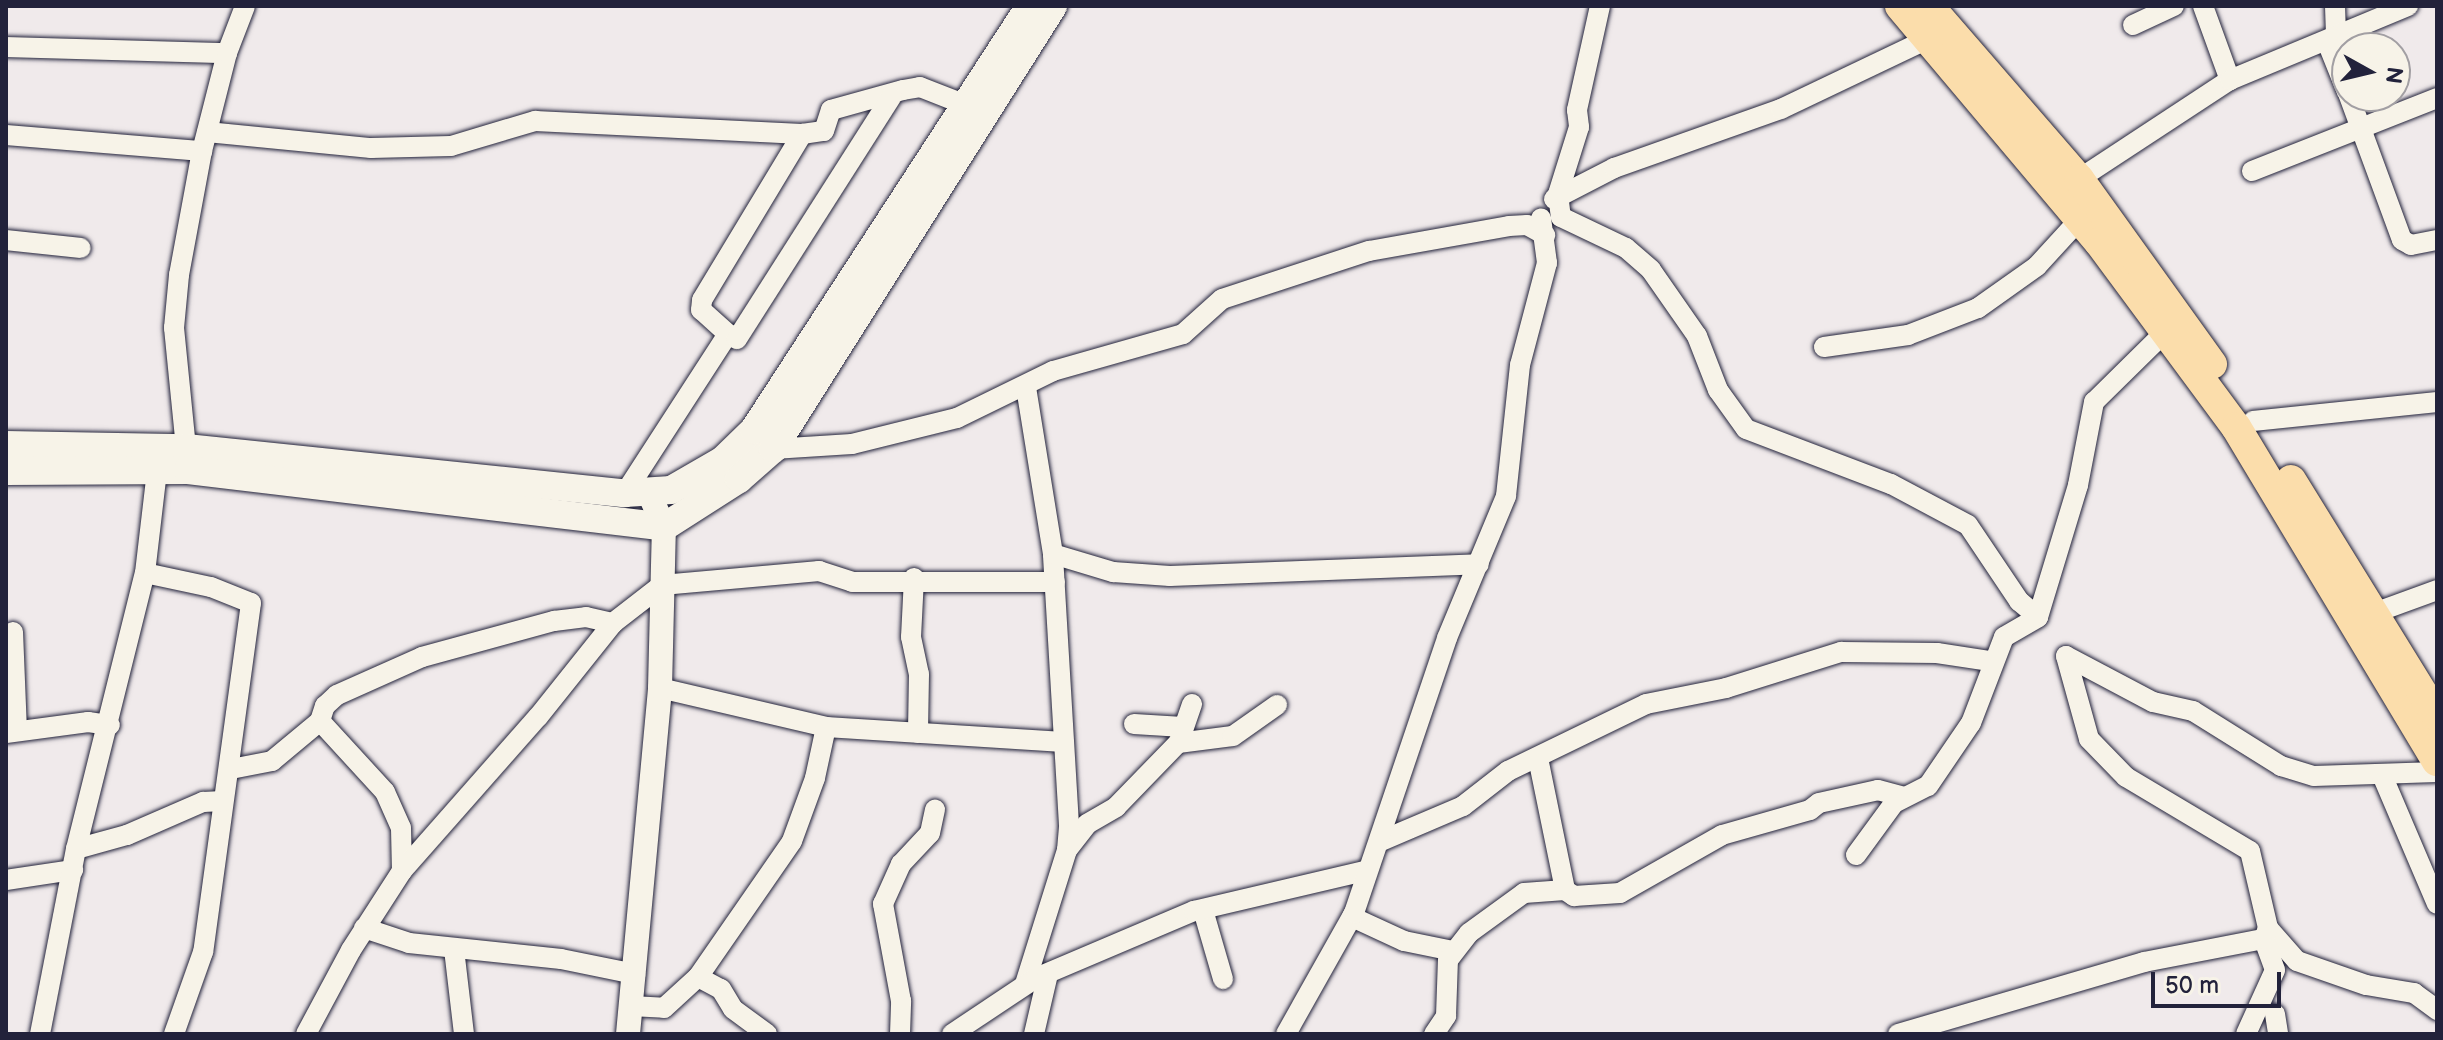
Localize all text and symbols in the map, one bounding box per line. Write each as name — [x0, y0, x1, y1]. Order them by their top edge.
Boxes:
north arrow — [2331, 32, 2411, 112]
text: N — [2379, 65, 2408, 85]
scale bar — [2155, 956, 2285, 1006]
text: 50 m — [2165, 971, 2219, 1000]

